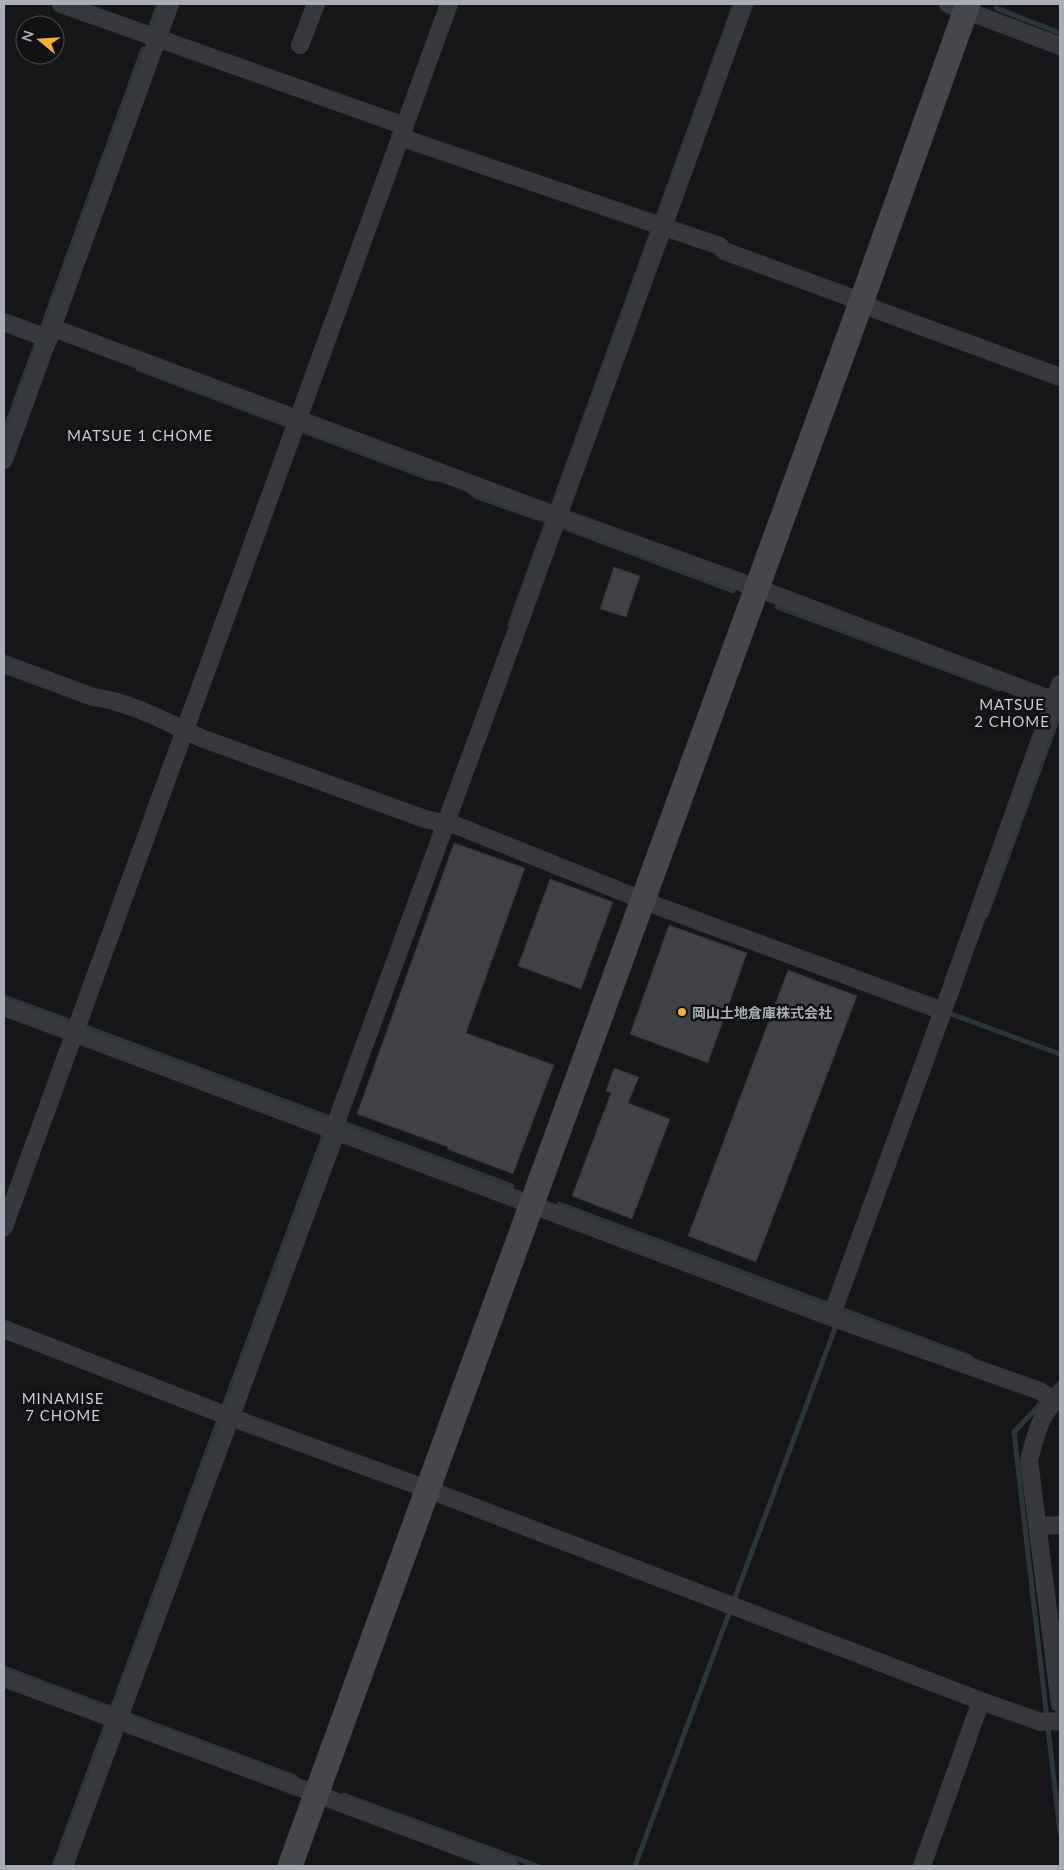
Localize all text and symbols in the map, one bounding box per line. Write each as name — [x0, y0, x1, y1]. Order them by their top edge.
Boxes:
north arrow — [15, 15, 65, 65]
text: N — [17, 28, 37, 44]
district label: MATSUE 1 CHOME — [67, 426, 213, 444]
district label: MATSUE 2 CHOME — [974, 695, 1050, 730]
place label: 岡山土地倉庫株式会社 — [692, 1004, 832, 1021]
marker: 岡山土地倉庫株式会社 — [676, 1006, 688, 1018]
district label: MINAMISE 7 CHOME — [22, 1389, 104, 1424]

